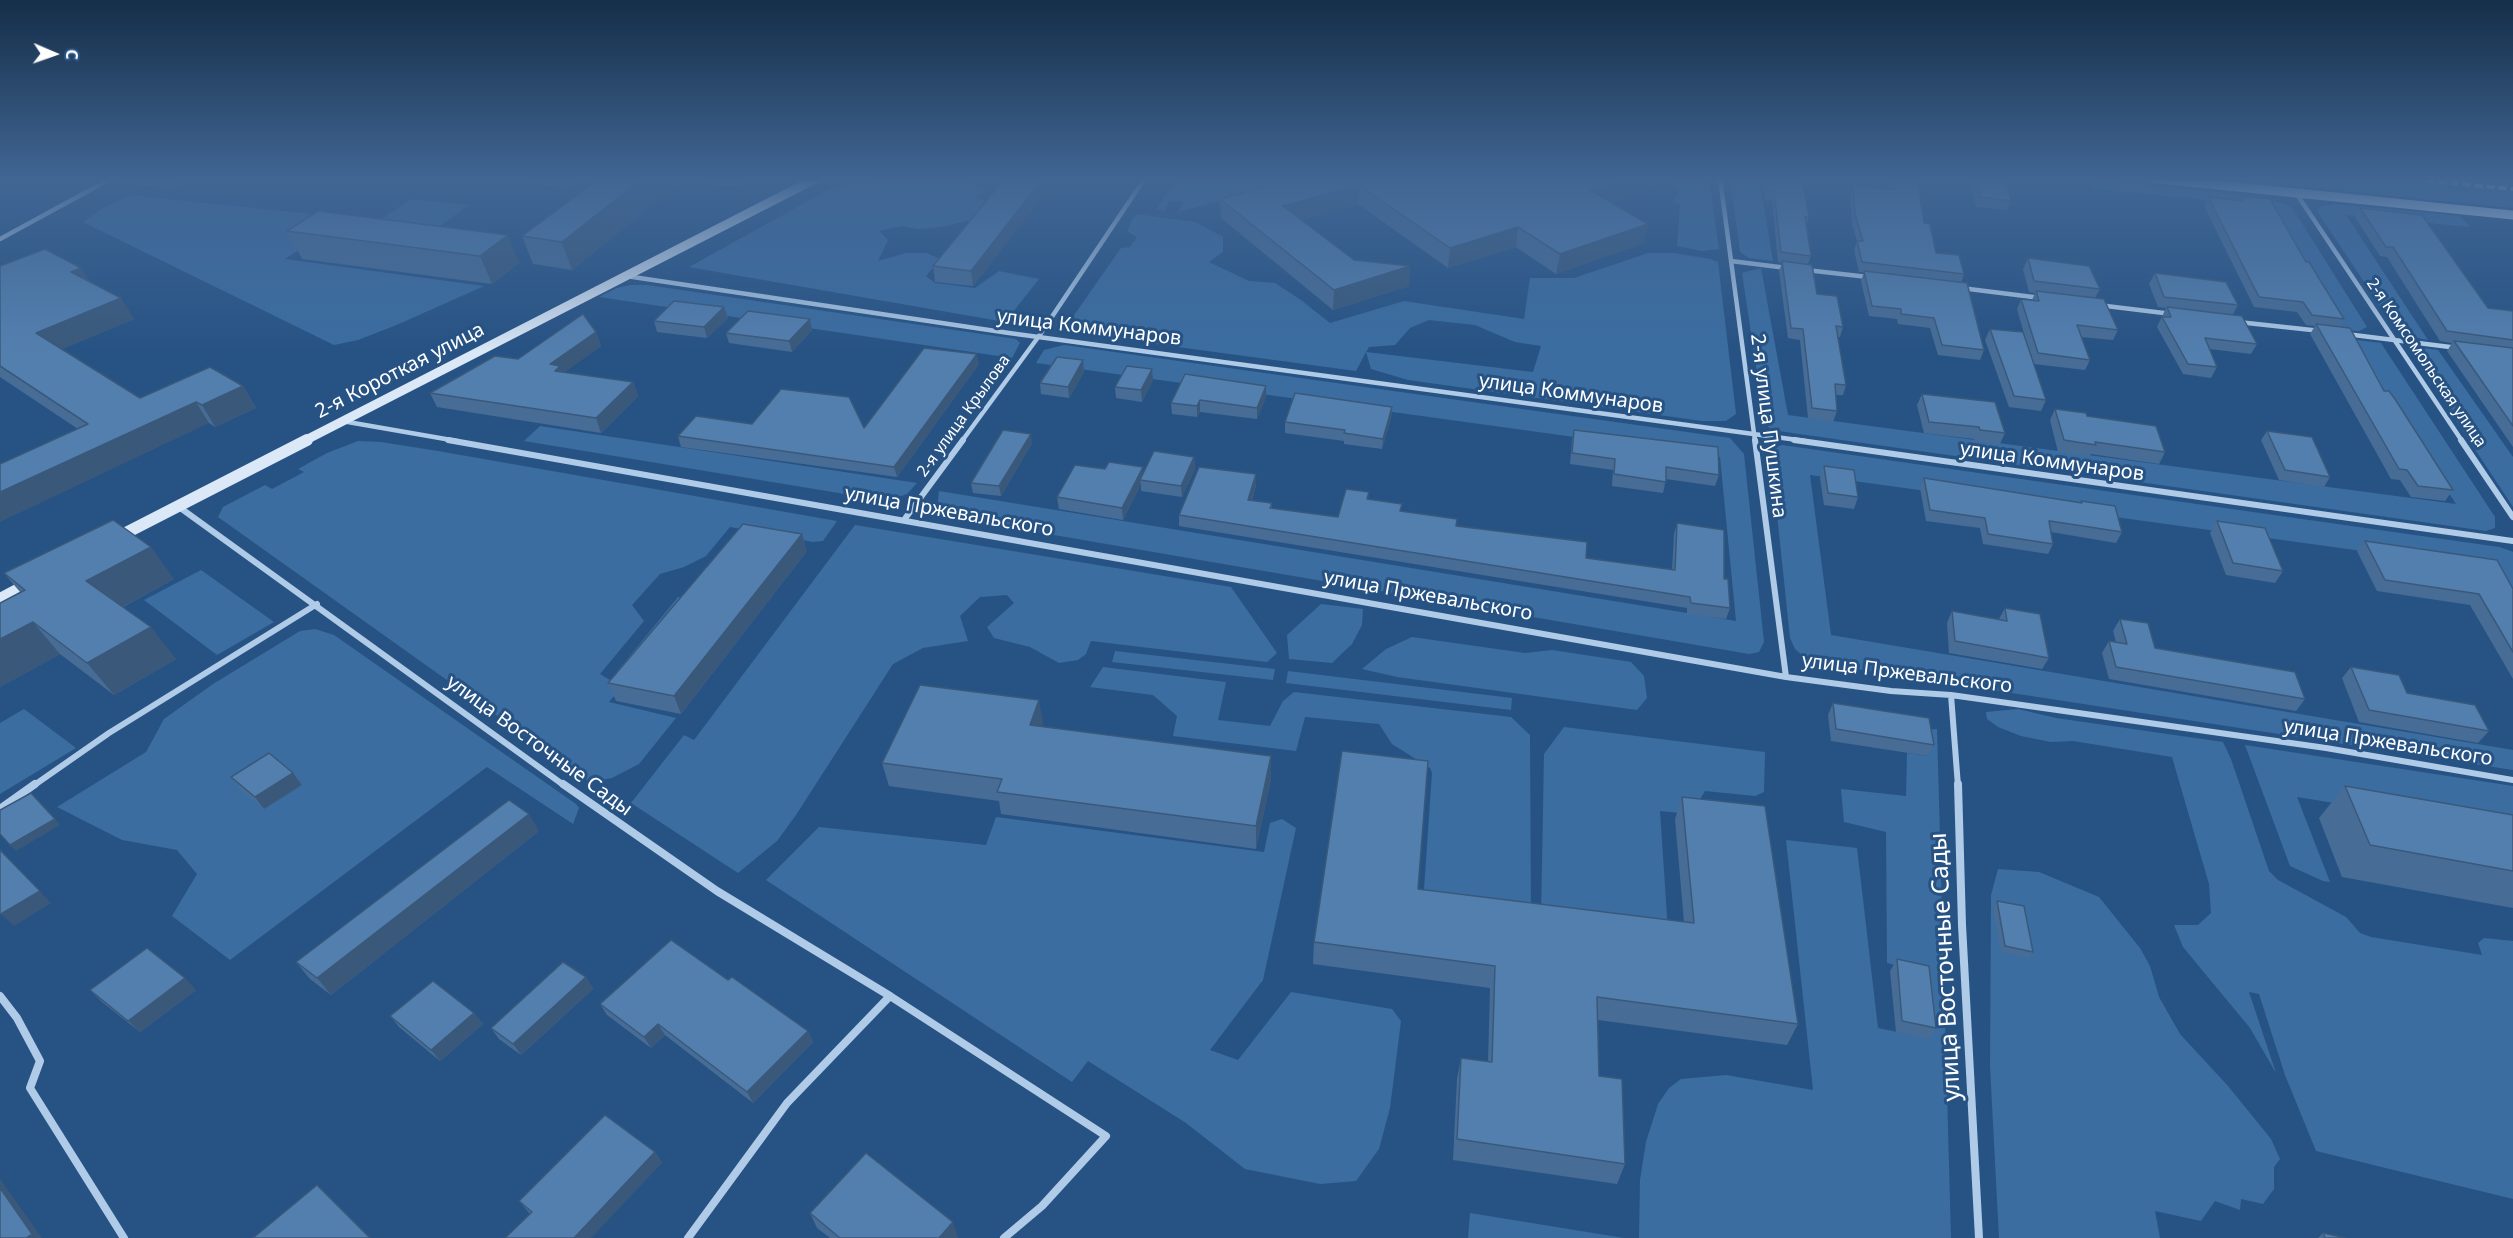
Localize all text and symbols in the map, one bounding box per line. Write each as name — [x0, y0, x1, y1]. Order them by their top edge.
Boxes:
north arrow — [24, 24, 84, 84]
text: С — [61, 49, 83, 60]
street label: 2-я Комсомольская улица — [2362, 275, 2490, 451]
street label: улица Коммунаров — [995, 305, 1183, 351]
street label: 2-я Короткая улица — [311, 318, 489, 424]
street label: 2-я улица Пушкина — [1745, 332, 1791, 520]
street label: 2-я улица Крылова — [913, 351, 1015, 481]
street label: улица Коммунаров — [1477, 369, 1665, 419]
street label: улица Коммунаров — [1958, 437, 2146, 487]
street label: улица Пржевальского — [843, 482, 1055, 542]
street label: улица Пржевальского — [1322, 566, 1534, 626]
street label: улица Пржевальского — [1801, 649, 2013, 699]
street label: улица Восточные Сады — [441, 670, 637, 822]
street label: улица Пржевальского — [2282, 715, 2494, 771]
street label: улица Восточные Сады — [1925, 832, 1967, 1102]

